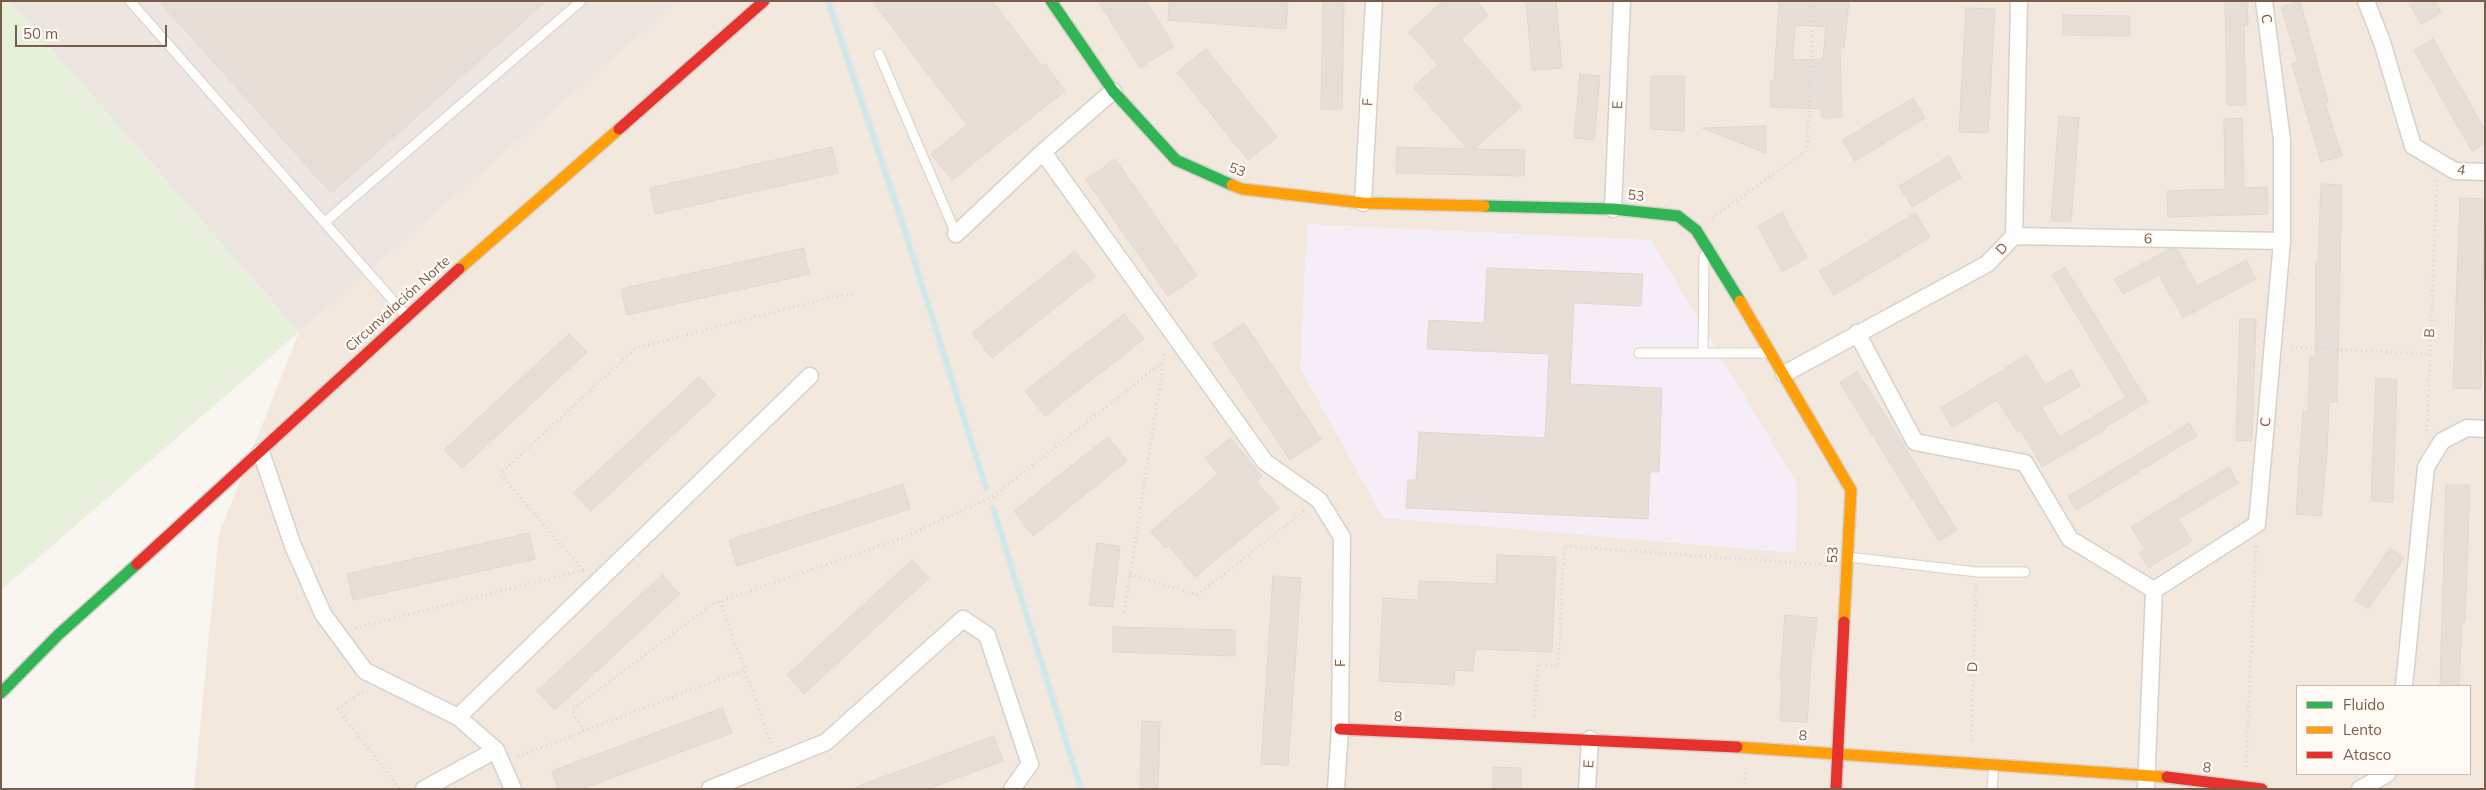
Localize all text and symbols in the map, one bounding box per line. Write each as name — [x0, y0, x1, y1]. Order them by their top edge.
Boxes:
street label: C — [2257, 13, 2275, 25]
scale bar — [18, 15, 170, 47]
text: 50 m — [23, 24, 58, 43]
street label: F — [1359, 98, 1377, 106]
street label: E — [1609, 101, 1627, 109]
street label: 53 — [1226, 159, 1248, 181]
street label: 4 — [2455, 161, 2467, 179]
street label: 53 — [1627, 187, 1645, 205]
street label: 6 — [2144, 231, 2152, 247]
street label: D — [1992, 239, 2012, 259]
street label: Circunvalación Norte — [342, 253, 454, 355]
street label: B — [2421, 328, 2439, 338]
street label: C — [2257, 416, 2275, 428]
street label: 53 — [1824, 546, 1842, 564]
street label: F — [1333, 659, 1349, 667]
street label: D — [1964, 661, 1982, 673]
legend — [2296, 685, 2471, 775]
text: Fluido — [2343, 695, 2385, 714]
street label: 8 — [1394, 708, 1402, 726]
text: Lento — [2343, 720, 2382, 739]
street label: 8 — [1798, 727, 1808, 745]
text: Atasco — [2343, 745, 2391, 764]
street label: E — [1580, 759, 1598, 769]
street label: 8 — [2202, 759, 2212, 777]

